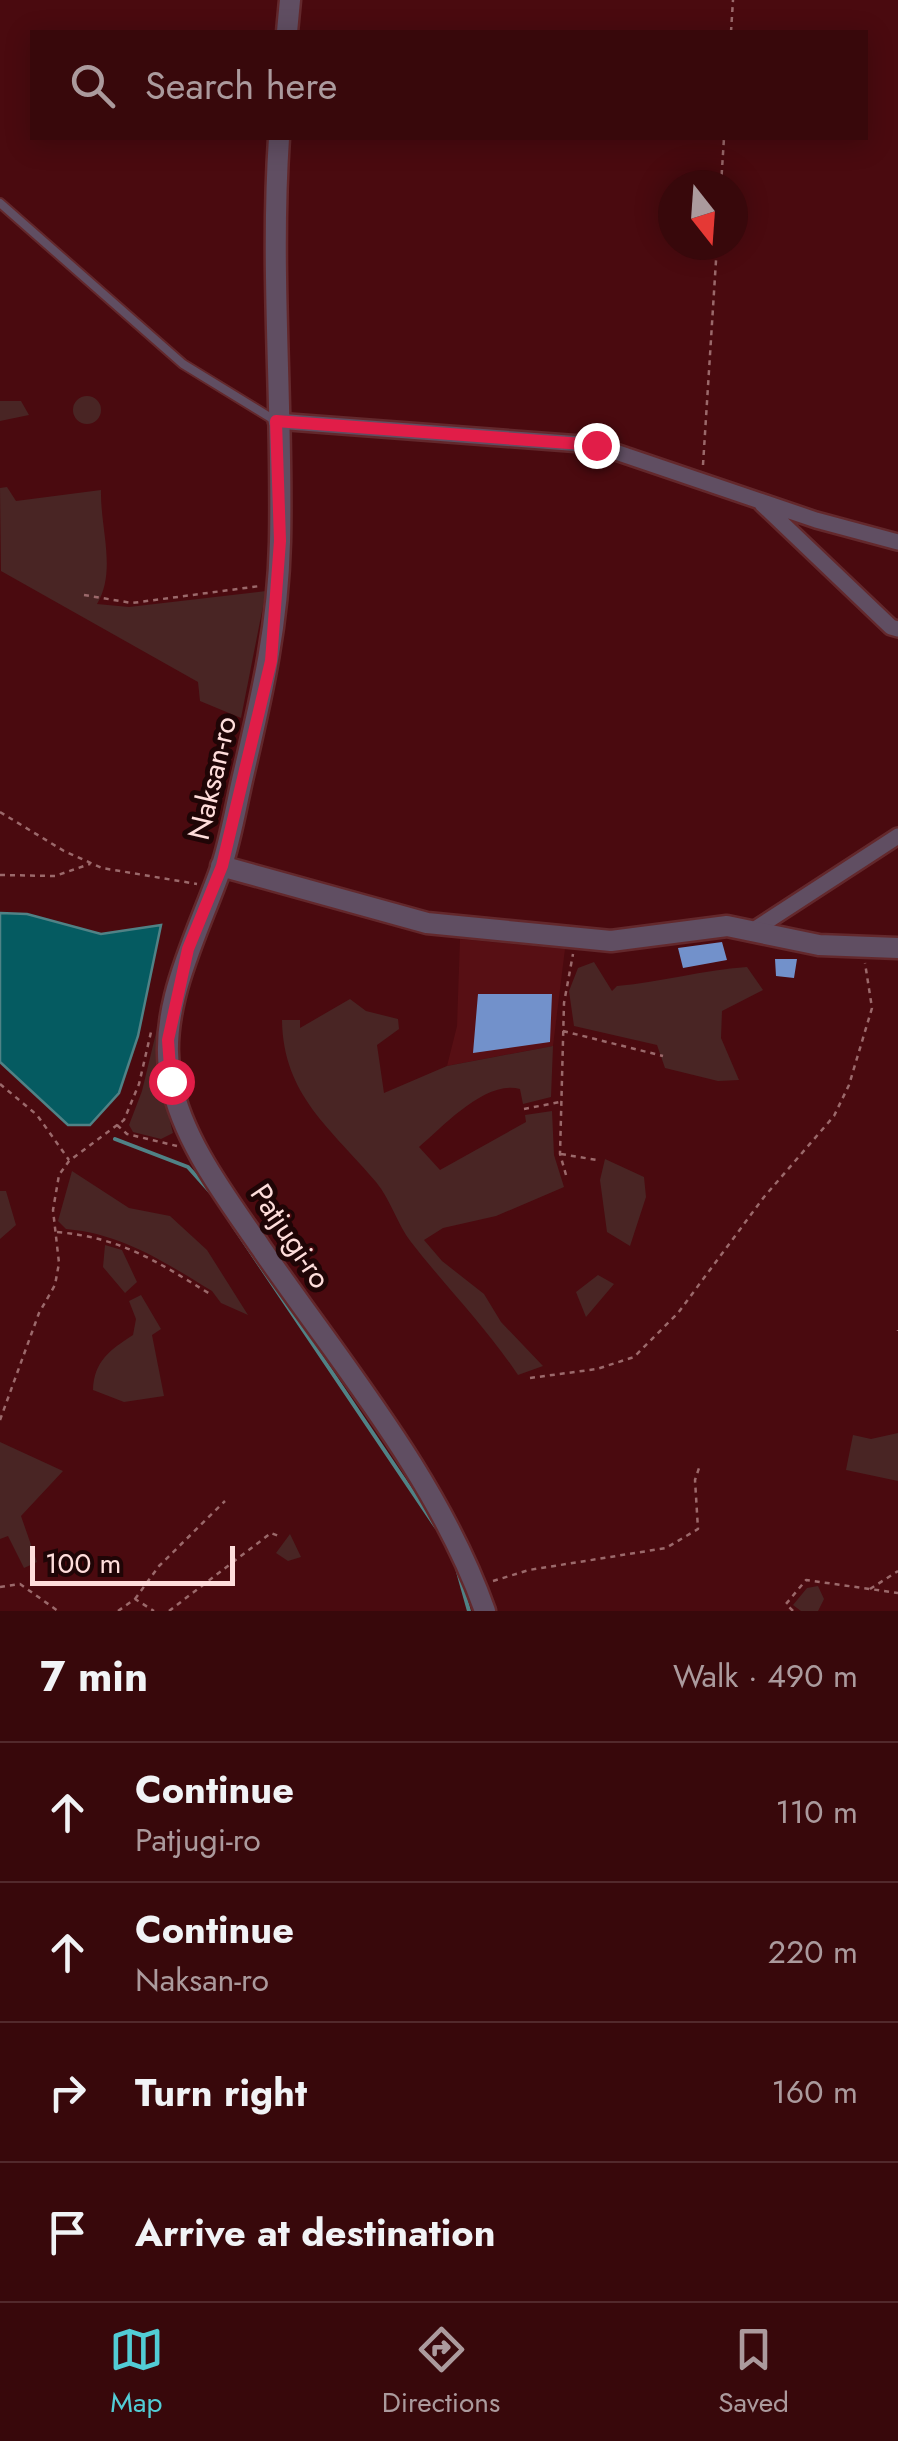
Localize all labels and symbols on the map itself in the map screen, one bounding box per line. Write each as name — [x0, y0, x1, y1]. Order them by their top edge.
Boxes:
north arrow — [658, 170, 748, 260]
route end — [574, 423, 620, 469]
street label: Naksan-ro — [177, 712, 247, 844]
route start — [149, 1059, 195, 1105]
street label: Patjugi-ro — [240, 1175, 342, 1297]
scale bar — [30, 1541, 235, 1586]

